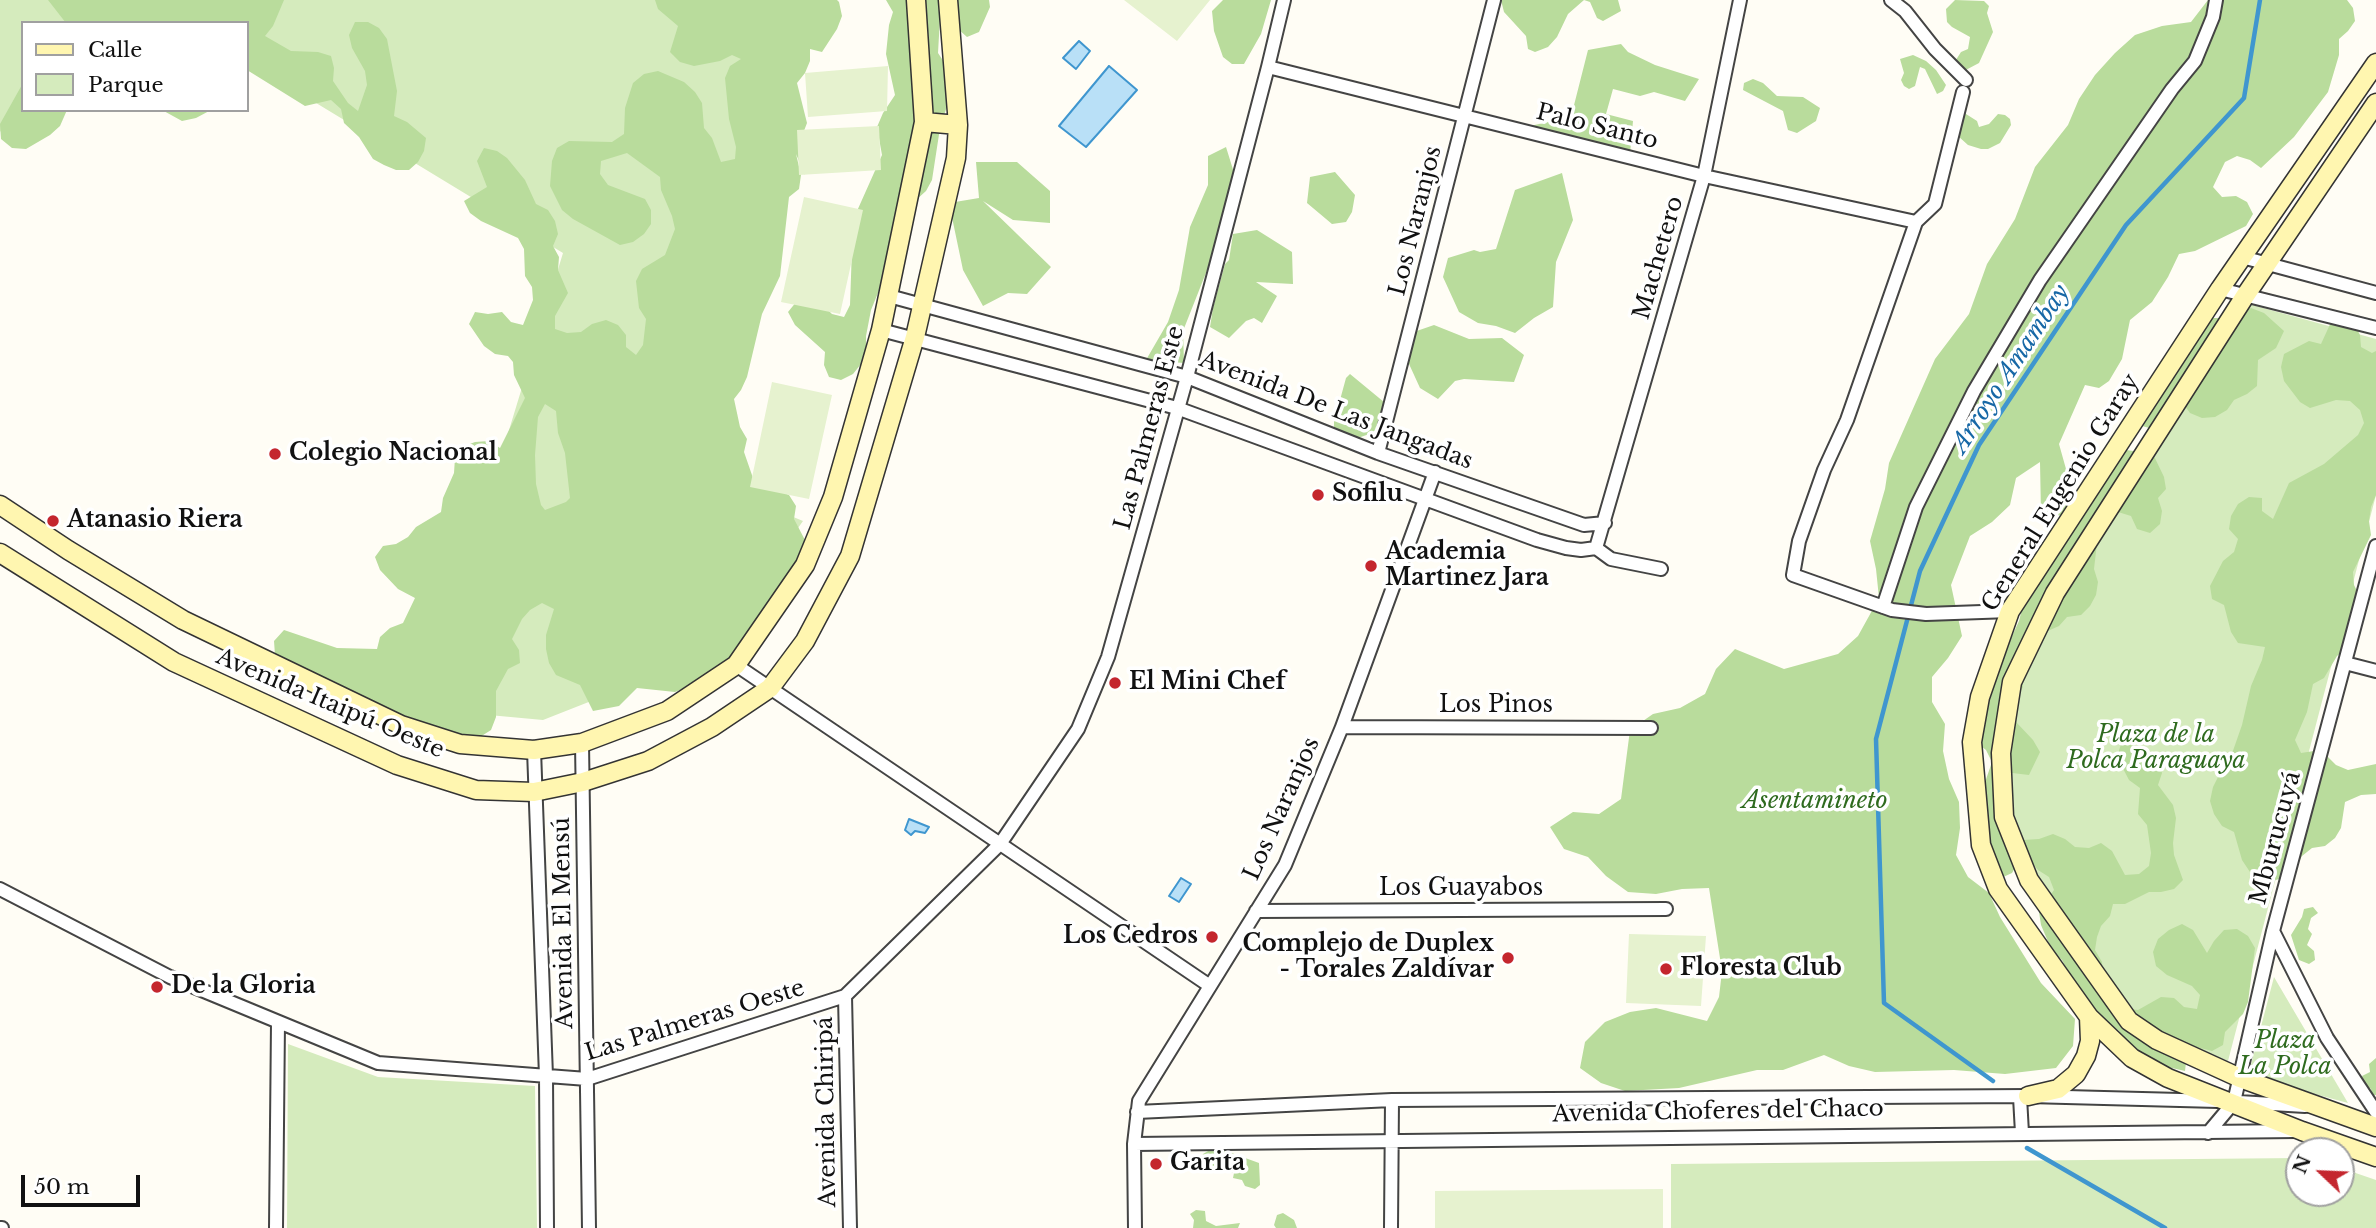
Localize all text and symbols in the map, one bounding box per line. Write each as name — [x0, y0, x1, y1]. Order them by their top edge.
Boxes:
legend — [21, 21, 248, 112]
text: Calle — [88, 37, 142, 63]
text: Parque — [88, 72, 163, 98]
street label: Palo Santo — [1533, 99, 1661, 155]
street label: Los Naranjos — [1384, 143, 1448, 299]
street label: Machetero — [1628, 193, 1690, 323]
water label: Arroyo Amambay — [1946, 280, 2076, 458]
street label: Las Palmeras Este — [1110, 323, 1190, 533]
street label: Avenida De Las Jangadas — [1195, 346, 1477, 476]
street label: General Eugenio Garay — [1976, 369, 2146, 617]
place label: Colegio Nacional — [289, 440, 497, 468]
marker: Colegio Nacional — [267, 446, 283, 462]
place label: Sofilu — [1332, 481, 1403, 509]
marker: Sofilu — [1310, 487, 1326, 503]
place label: Atanasio Riera — [67, 507, 243, 535]
marker: Atanasio Riera — [45, 513, 61, 529]
place label: Academia Martinez Jara — [1385, 539, 1549, 593]
marker: Academia Martinez Jara — [1363, 558, 1379, 574]
street label: Avenida Itaipú Oeste — [212, 643, 448, 765]
place label: El Mini Chef — [1129, 669, 1286, 697]
marker: El Mini Chef — [1107, 675, 1123, 691]
street label: Los Pinos — [1439, 692, 1553, 720]
park label: Plaza de la Polca Paraguaya — [2066, 722, 2246, 776]
street label: Los Naranjos — [1238, 733, 1326, 885]
street label: Mburucuyá — [2245, 768, 2307, 908]
park label: Asentamineto — [1742, 788, 1888, 816]
street label: Avenida El Mensú — [548, 817, 580, 1029]
street label: Los Guayabos — [1379, 875, 1543, 903]
place label: Los Cedros — [1063, 923, 1198, 951]
marker: Los Cedros — [1204, 929, 1220, 945]
place label: Complejo de Duplex - Torales Zaldívar — [1243, 931, 1494, 985]
marker: Complejo de Duplex - Torales Zaldívar — [1500, 950, 1516, 966]
place label: Floresta Club — [1680, 955, 1842, 983]
marker: Floresta Club — [1658, 961, 1674, 977]
place label: De la Gloria — [171, 973, 316, 1001]
street label: Las Palmeras Oeste — [582, 974, 808, 1068]
marker: De la Gloria — [149, 979, 165, 995]
street label: Avenida Chiripá — [812, 1016, 842, 1208]
park label: Plaza La Polca — [2238, 1028, 2332, 1082]
street label: Avenida Choferes del Chaco — [1552, 1095, 1884, 1129]
north arrow — [2285, 1137, 2355, 1207]
place label: Garita — [1170, 1150, 1245, 1178]
text: N — [2288, 1152, 2316, 1177]
marker: Garita — [1148, 1156, 1164, 1172]
scale bar — [24, 1162, 144, 1206]
text: 50 m — [34, 1174, 89, 1200]

